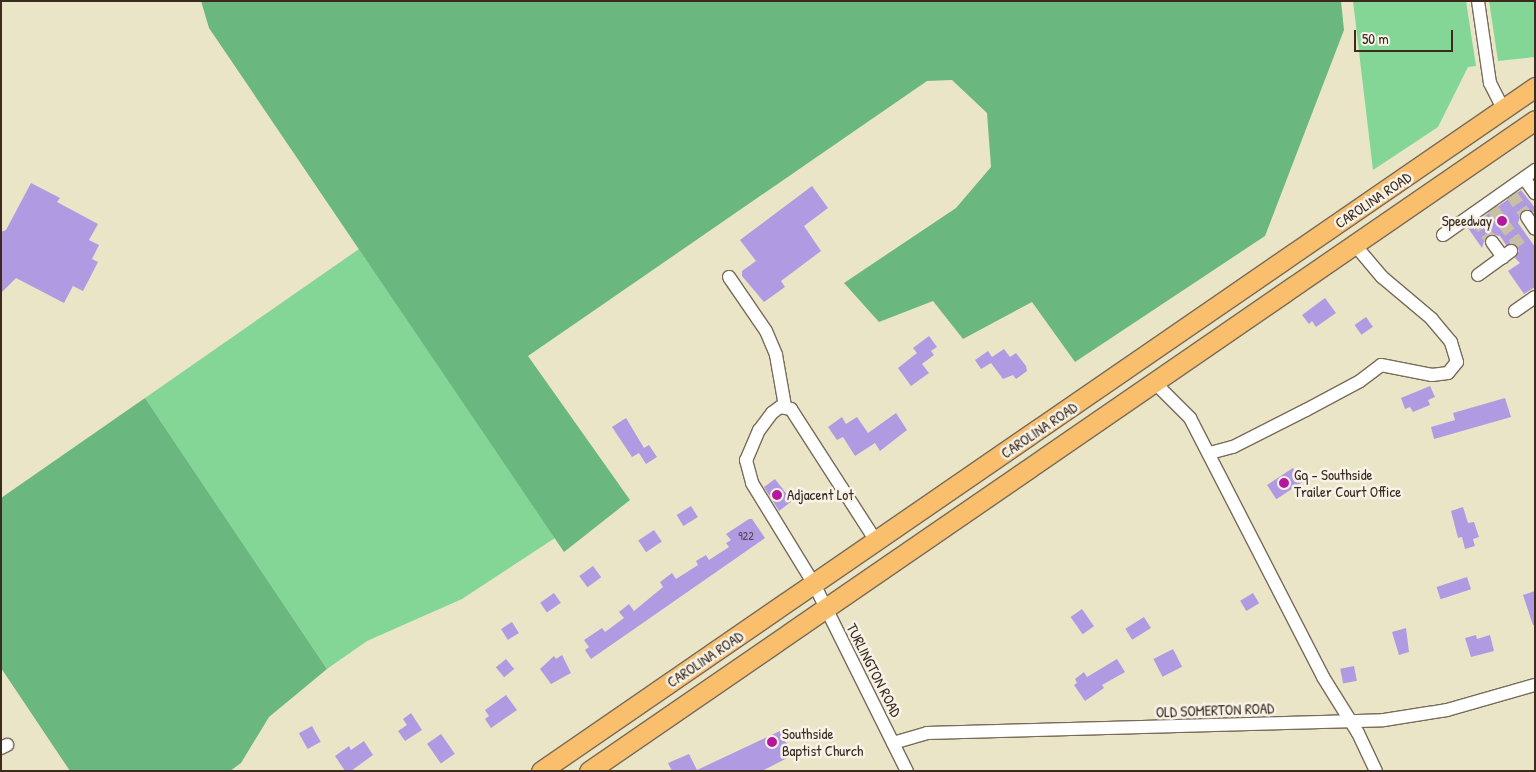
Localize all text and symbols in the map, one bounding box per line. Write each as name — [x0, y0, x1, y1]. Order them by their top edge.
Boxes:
scale bar — [1356, 20, 1455, 52]
text: 50 m — [1362, 28, 1389, 49]
street label: CAROLINA ROAD — [1331, 168, 1415, 232]
place label: Speedway — [1442, 212, 1492, 230]
marker: Speedway — [1496, 215, 1508, 227]
street label: CAROLINA ROAD — [997, 398, 1081, 462]
place label: Gq - Southside Trailer Court Office — [1294, 465, 1401, 500]
marker: Gq - Southside Trailer Court Office — [1278, 477, 1290, 489]
place label: Adjacent Lot — [787, 486, 854, 504]
marker: Adjacent Lot — [771, 489, 783, 501]
house number: 922 — [738, 529, 754, 543]
street label: TURLINGTON ROAD — [843, 620, 905, 720]
street label: CAROLINA ROAD — [663, 627, 747, 691]
street label: OLD SOMERTON ROAD — [1155, 699, 1275, 721]
place label: Southside Baptist Church — [782, 724, 863, 759]
marker: Southside Baptist Church — [766, 736, 778, 748]

